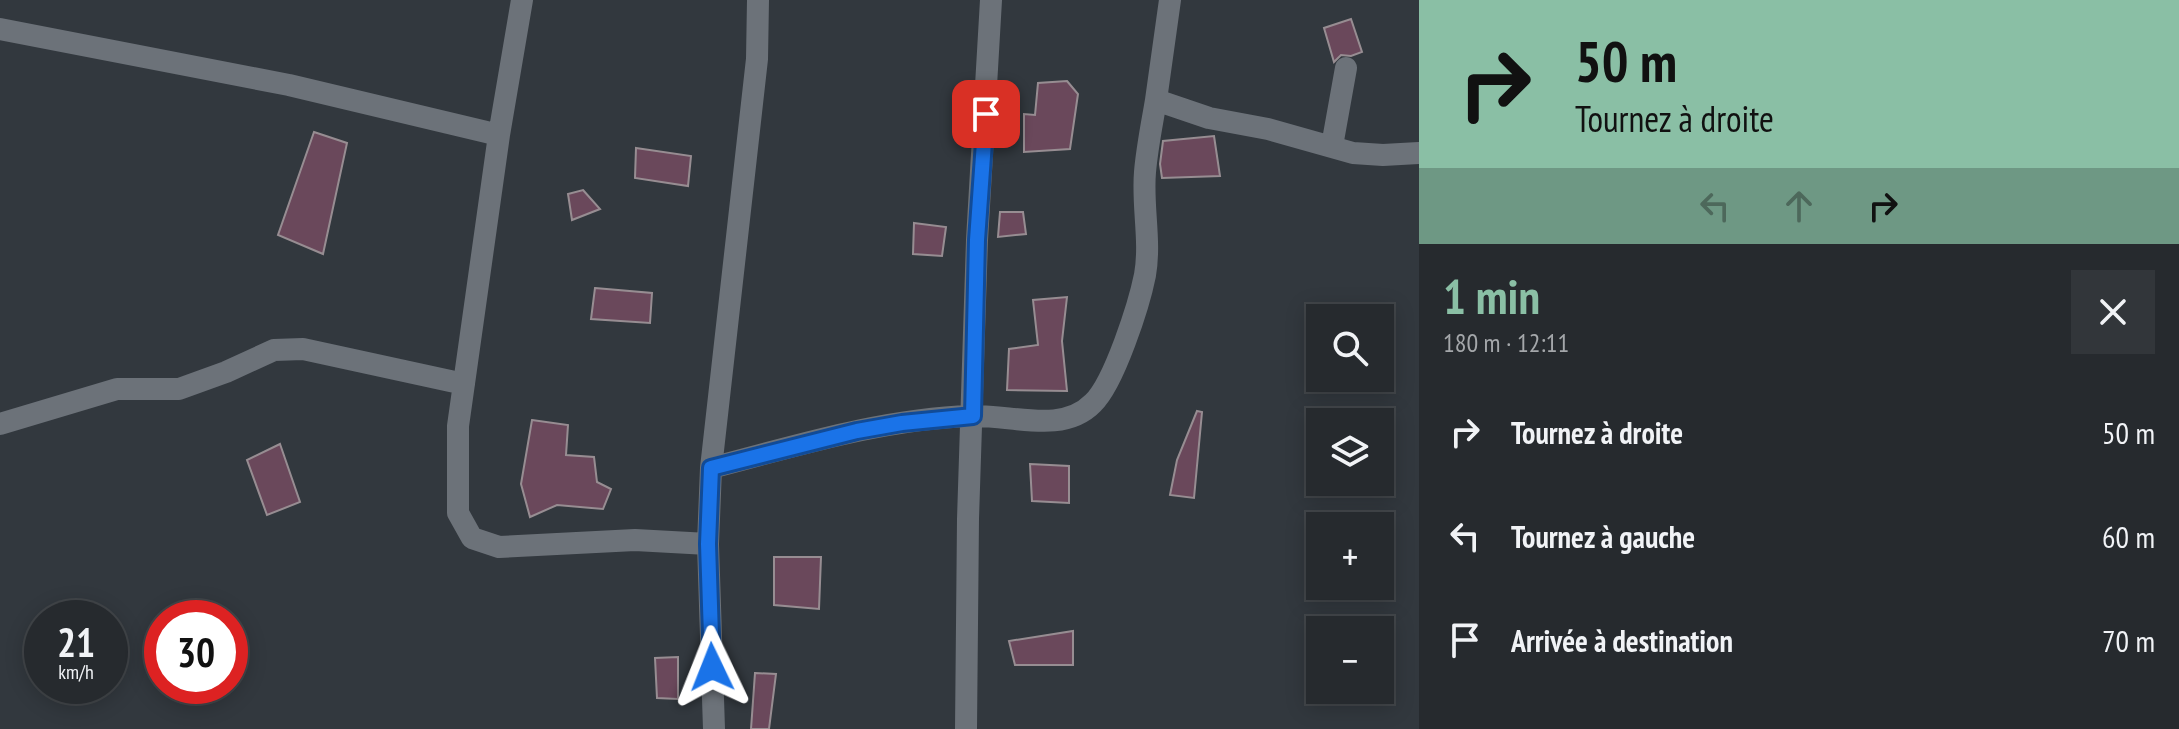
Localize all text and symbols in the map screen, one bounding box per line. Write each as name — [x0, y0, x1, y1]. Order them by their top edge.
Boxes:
text: 50 m — [1575, 25, 1677, 97]
icon: right — [1443, 32, 1547, 136]
pin — [952, 80, 1020, 148]
icon: arrive — [964, 92, 1008, 136]
text: Tournez à droite — [1575, 95, 1774, 142]
icon: left — [1693, 184, 1737, 228]
icon: ahead — [1777, 184, 1821, 228]
icon: right — [1861, 184, 1905, 228]
text: 1 min — [1443, 265, 1540, 327]
button: close — [2071, 270, 2155, 354]
map controls — [1306, 304, 1394, 704]
button: search — [1306, 304, 1394, 392]
text: 180 m · 12:11 — [1443, 326, 1569, 359]
button: layers — [1306, 408, 1394, 496]
icon: right — [1443, 410, 1487, 454]
text: Tournez à droite — [1511, 413, 1683, 452]
text: 50 m — [2102, 413, 2155, 452]
button: + — [1306, 512, 1394, 600]
icon: left — [1443, 514, 1487, 558]
text: Tournez à gauche — [1511, 517, 1695, 556]
text: 60 m — [2102, 517, 2155, 556]
speed limit sign: 30 — [144, 600, 248, 704]
text: 21 — [57, 616, 95, 668]
button: − — [1306, 616, 1394, 704]
icon: arrive — [1443, 618, 1487, 662]
text: Arrivée à destination — [1511, 621, 1733, 660]
text: 70 m — [2102, 621, 2155, 660]
position arrow — [670, 625, 754, 709]
text: km/h — [58, 659, 94, 685]

